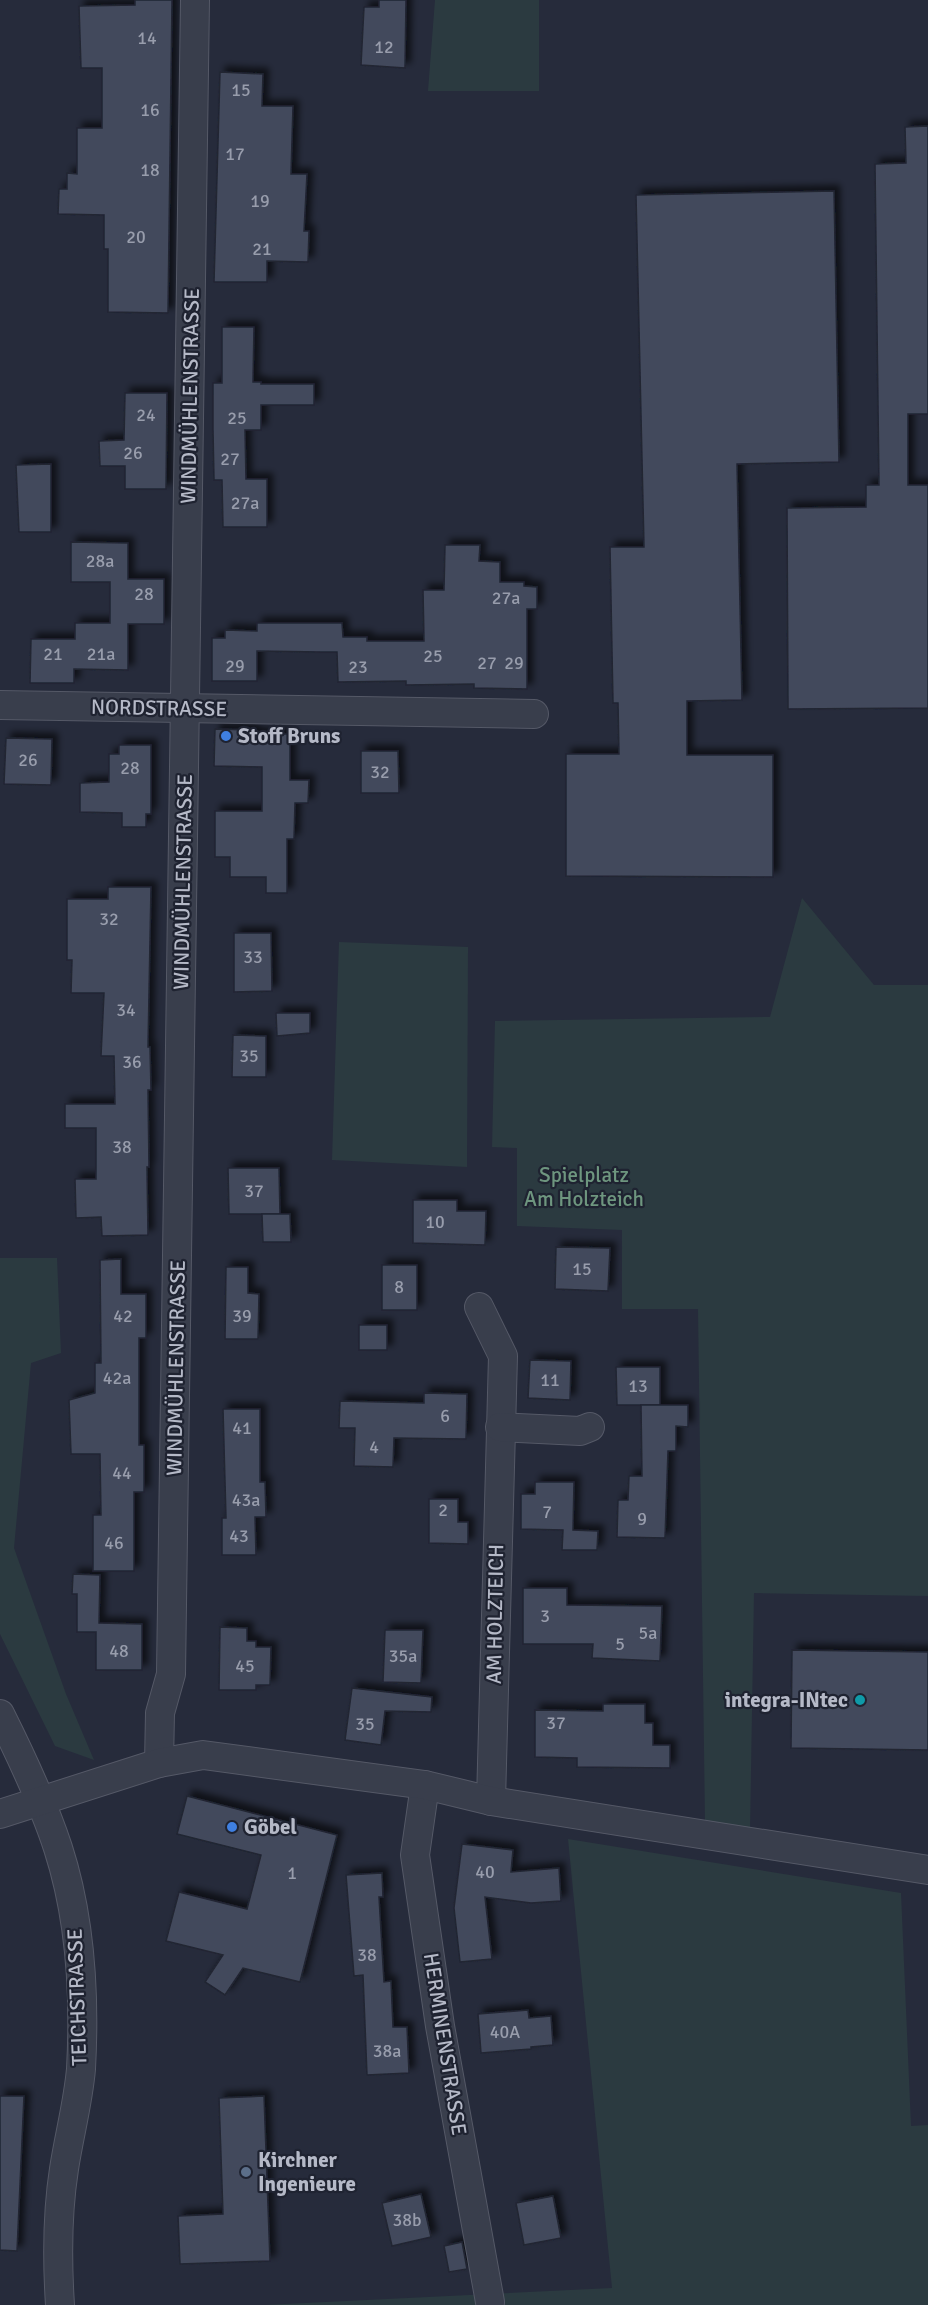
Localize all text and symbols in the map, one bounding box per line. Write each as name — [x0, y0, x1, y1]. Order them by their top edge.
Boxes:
house number: 14 — [137, 27, 157, 49]
house number: 12 — [374, 36, 394, 58]
house number: 15 — [231, 79, 251, 101]
house number: 16 — [140, 99, 160, 121]
house number: 17 — [225, 143, 245, 165]
house number: 18 — [140, 159, 160, 181]
house number: 19 — [250, 190, 270, 212]
house number: 20 — [126, 226, 146, 248]
house number: 21 — [252, 238, 272, 260]
street label: WINDMÜHLENSTRASSE — [175, 288, 205, 504]
house number: 24 — [136, 404, 156, 426]
house number: 25 — [227, 407, 247, 429]
house number: 26 — [123, 442, 143, 464]
house number: 27 — [220, 448, 240, 470]
house number: 27a — [231, 492, 259, 514]
house number: 28a — [86, 550, 114, 572]
house number: 28 — [134, 583, 154, 605]
house number: 27a — [492, 587, 520, 609]
house number: 21 — [43, 643, 63, 665]
house number: 21a — [87, 643, 115, 665]
house number: 25 — [423, 645, 443, 667]
house number: 27 — [477, 652, 497, 674]
house number: 29 — [504, 652, 524, 674]
house number: 29 — [225, 655, 245, 677]
house number: 23 — [348, 656, 368, 678]
street label: NORDSTRASSE — [91, 694, 227, 722]
place label: Stoff Bruns — [238, 723, 340, 749]
marker: Stoff Bruns — [219, 729, 233, 743]
house number: 26 — [18, 749, 38, 771]
house number: 28 — [120, 757, 140, 779]
house number: 32 — [370, 761, 390, 783]
street label: WINDMÜHLENSTRASSE — [168, 774, 198, 990]
house number: 32 — [99, 908, 119, 930]
house number: 33 — [243, 946, 263, 968]
house number: 34 — [116, 999, 136, 1021]
house number: 35 — [239, 1045, 259, 1067]
house number: 36 — [122, 1051, 142, 1073]
house number: 38 — [112, 1136, 132, 1158]
park label: Spielplatz Am Holzteich — [524, 1162, 644, 1212]
house number: 37 — [244, 1180, 264, 1202]
house number: 10 — [425, 1211, 445, 1233]
house number: 15 — [572, 1258, 592, 1280]
street label: WINDMÜHLENSTRASSE — [161, 1260, 191, 1476]
house number: 8 — [394, 1276, 404, 1298]
house number: 42 — [113, 1305, 133, 1327]
house number: 39 — [232, 1305, 252, 1327]
house number: 42a — [103, 1367, 131, 1389]
house number: 11 — [540, 1369, 560, 1391]
house number: 13 — [628, 1375, 648, 1397]
house number: 6 — [440, 1405, 450, 1427]
house number: 41 — [232, 1417, 252, 1439]
house number: 4 — [369, 1436, 379, 1458]
house number: 44 — [112, 1462, 132, 1484]
house number: 43a — [232, 1489, 260, 1511]
house number: 2 — [438, 1499, 448, 1521]
house number: 7 — [542, 1501, 552, 1523]
house number: 9 — [637, 1508, 647, 1530]
house number: 43 — [229, 1525, 249, 1547]
house number: 46 — [104, 1532, 124, 1554]
street label: AM HOLZTEICH — [481, 1544, 509, 1684]
house number: 3 — [540, 1605, 550, 1627]
house number: 5a — [639, 1622, 657, 1644]
house number: 5 — [615, 1633, 625, 1655]
house number: 48 — [109, 1640, 129, 1662]
house number: 35a — [389, 1645, 417, 1667]
house number: 45 — [235, 1655, 255, 1677]
place label: integra-INtec — [725, 1687, 848, 1713]
marker: integra-INtec — [853, 1693, 867, 1707]
house number: 37 — [546, 1712, 566, 1734]
house number: 35 — [355, 1713, 375, 1735]
place label: Göbel — [244, 1814, 297, 1840]
marker: Göbel — [225, 1820, 239, 1834]
house number: 40 — [475, 1861, 495, 1883]
house number: 1 — [287, 1862, 297, 1884]
street label: TEICHSTRASSE — [62, 1928, 92, 2066]
house number: 38 — [357, 1944, 377, 1966]
street label: HERMINENSTRASSE — [418, 1951, 472, 2137]
house number: 40A — [490, 2021, 520, 2043]
house number: 38a — [373, 2040, 401, 2062]
place label: Kirchner Ingenieure — [258, 2147, 356, 2197]
marker: Kirchner Ingenieure — [239, 2165, 253, 2179]
house number: 38b — [393, 2209, 421, 2231]

